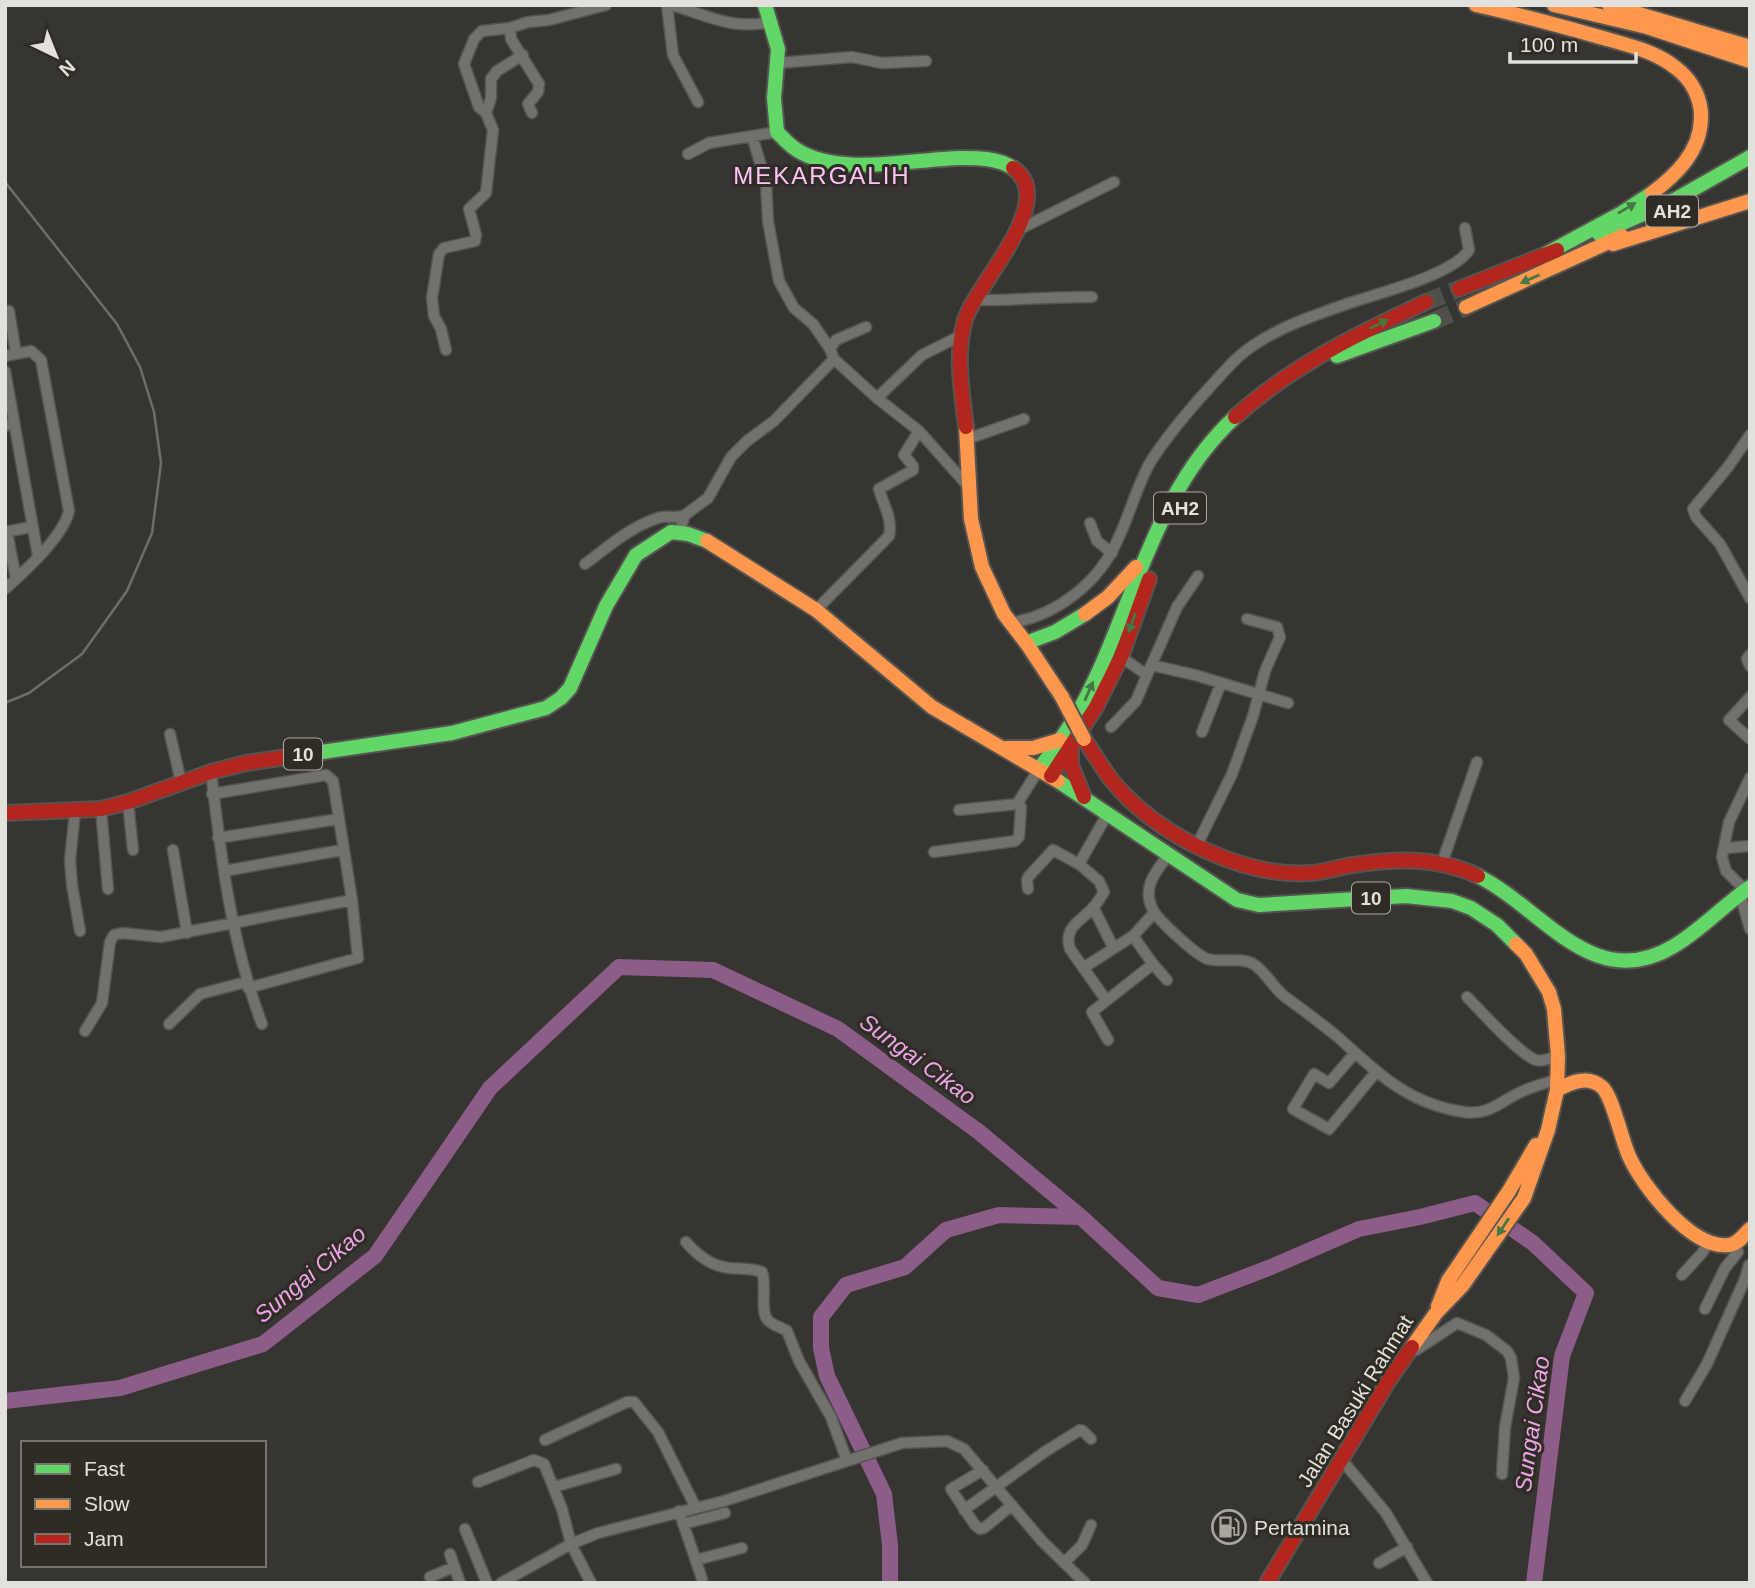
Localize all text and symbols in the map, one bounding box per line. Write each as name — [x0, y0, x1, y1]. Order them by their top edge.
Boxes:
north arrow — [21, 21, 91, 91]
scale bar — [1510, 21, 1636, 65]
text: 100 m — [1520, 33, 1578, 56]
text: N — [55, 56, 79, 80]
district label: MEKARGALIH — [733, 162, 911, 189]
road number: AH2 — [1646, 196, 1698, 226]
one-way arrow — [1617, 202, 1636, 214]
one-way arrow — [1520, 273, 1540, 284]
one-way arrow — [1369, 318, 1389, 330]
road number: AH2 — [1154, 492, 1206, 524]
one-way arrow — [1127, 613, 1138, 634]
one-way arrow — [1083, 681, 1095, 701]
road number: 10 — [284, 738, 322, 769]
road number: 10 — [1352, 882, 1390, 914]
water label: Sungai Cikao — [855, 1008, 981, 1110]
one-way arrow — [1497, 1218, 1510, 1237]
water label: Sungai Cikao — [249, 1220, 371, 1328]
street label: Jalan Basuki Rahmat — [1293, 1311, 1417, 1491]
water label: Sungai Cikao — [1510, 1354, 1554, 1494]
legend — [21, 1441, 266, 1567]
text: Fast — [84, 1457, 125, 1480]
text: Slow — [84, 1492, 130, 1515]
fuel station icon: Pertamina — [1210, 1508, 1248, 1546]
place label: Pertamina — [1254, 1516, 1350, 1539]
text: Jam — [84, 1527, 124, 1550]

